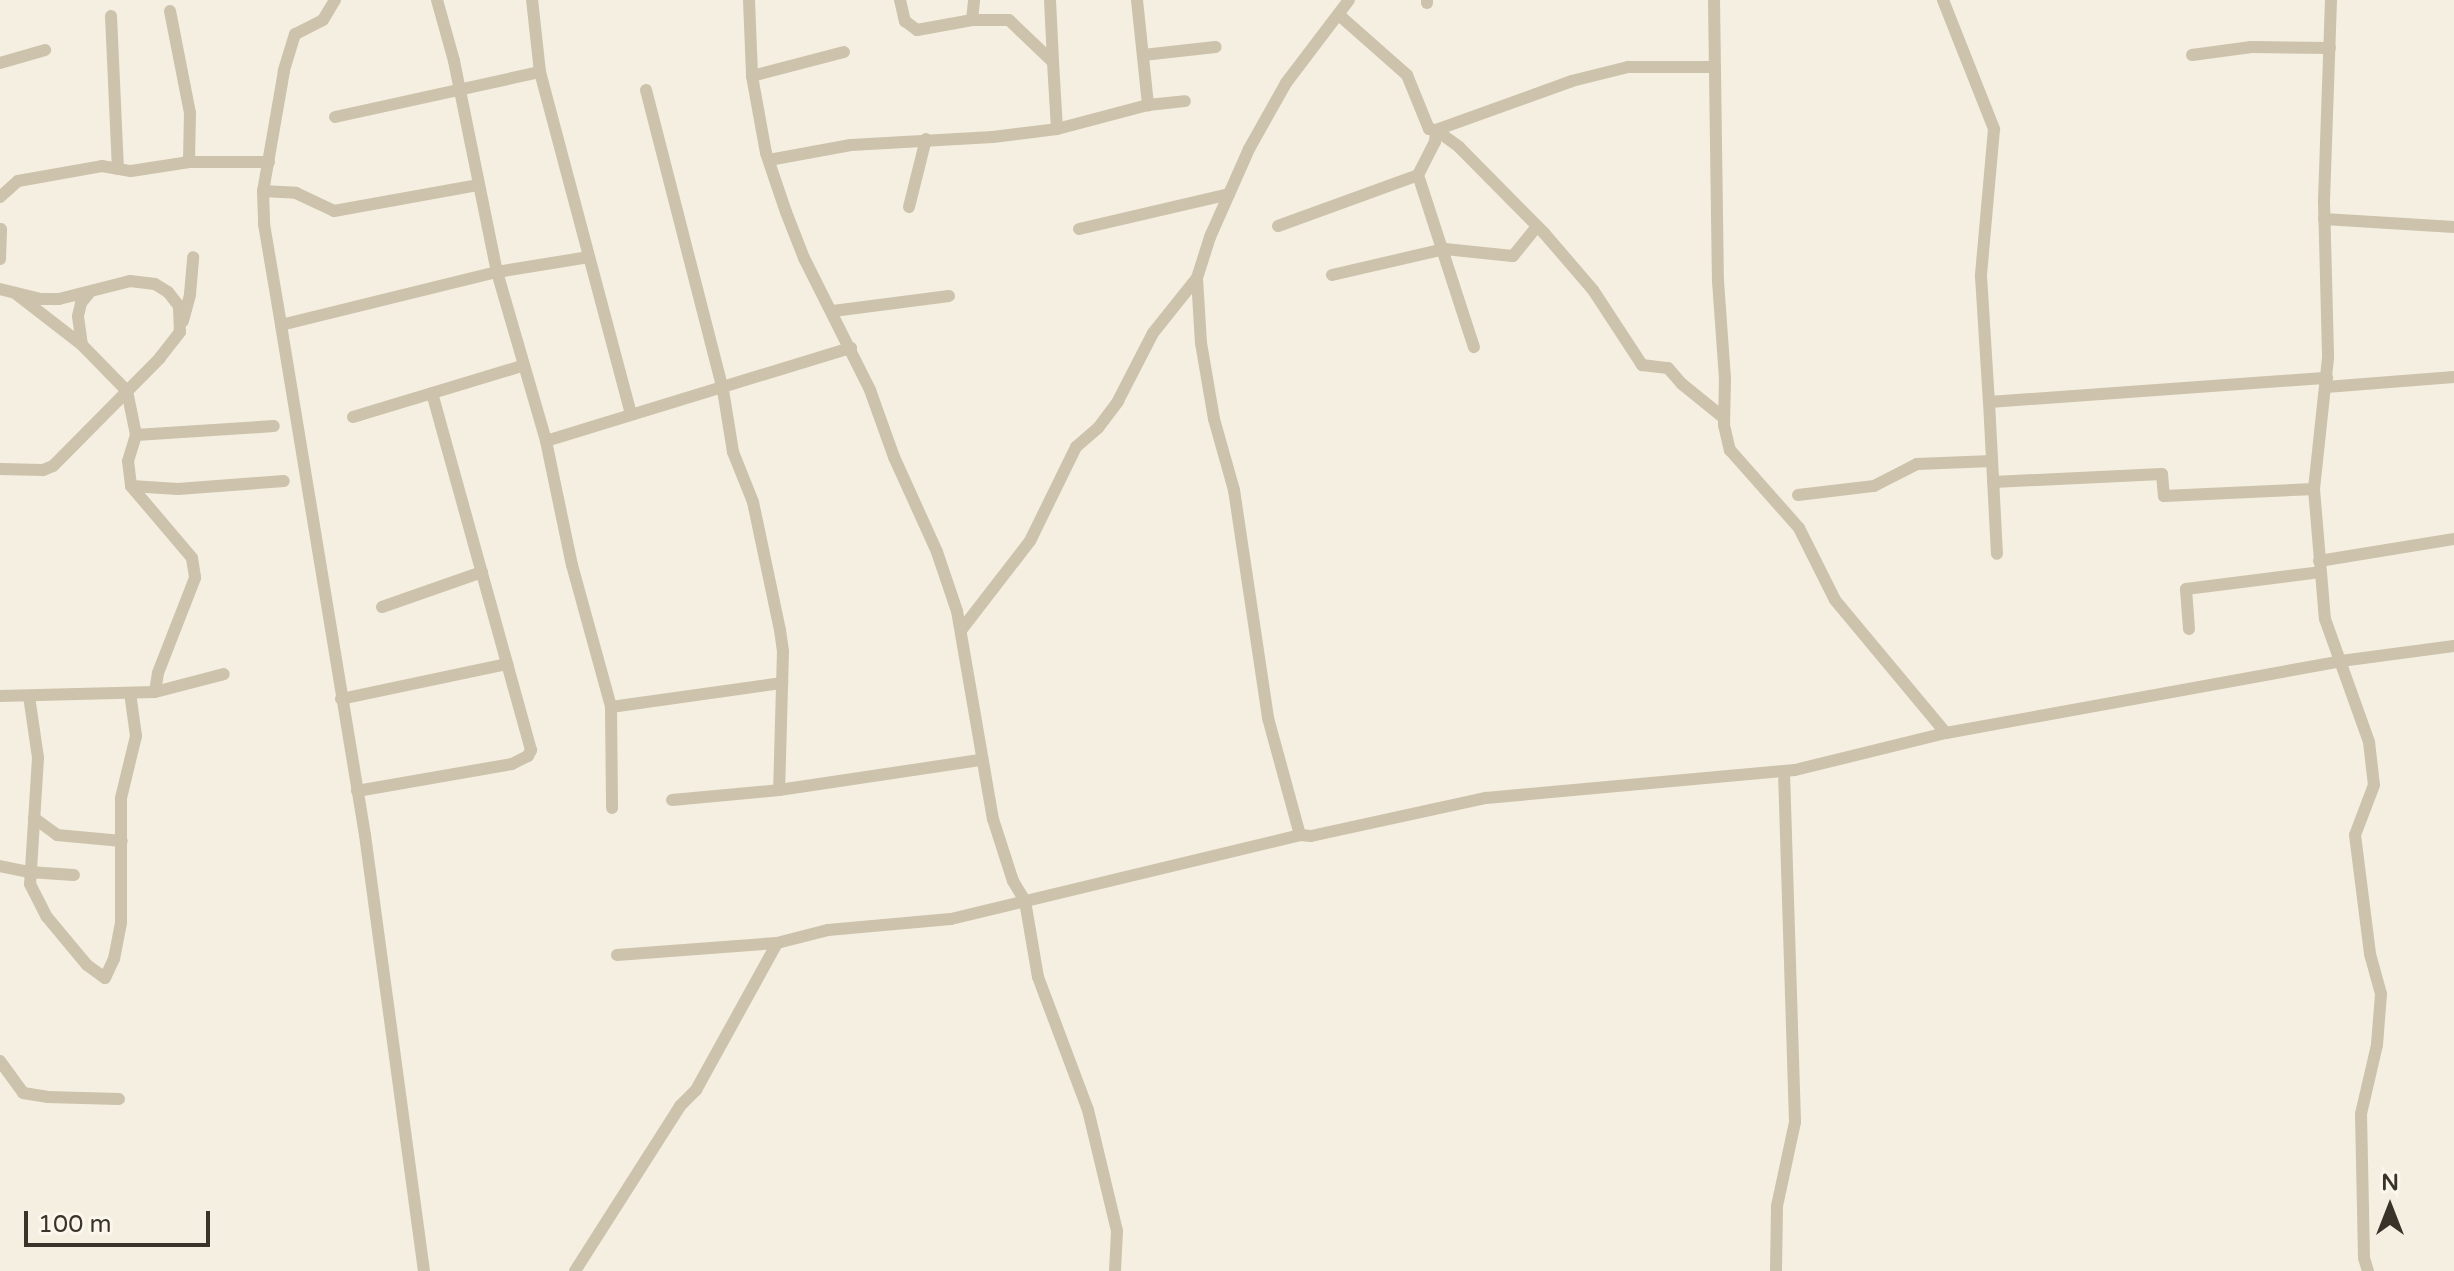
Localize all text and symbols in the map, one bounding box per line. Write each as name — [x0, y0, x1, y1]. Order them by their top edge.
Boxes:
north arrow — [2350, 1167, 2430, 1247]
text: N — [2381, 1170, 2399, 1196]
scale bar — [28, 1195, 214, 1245]
text: 100 m — [38, 1210, 112, 1239]

